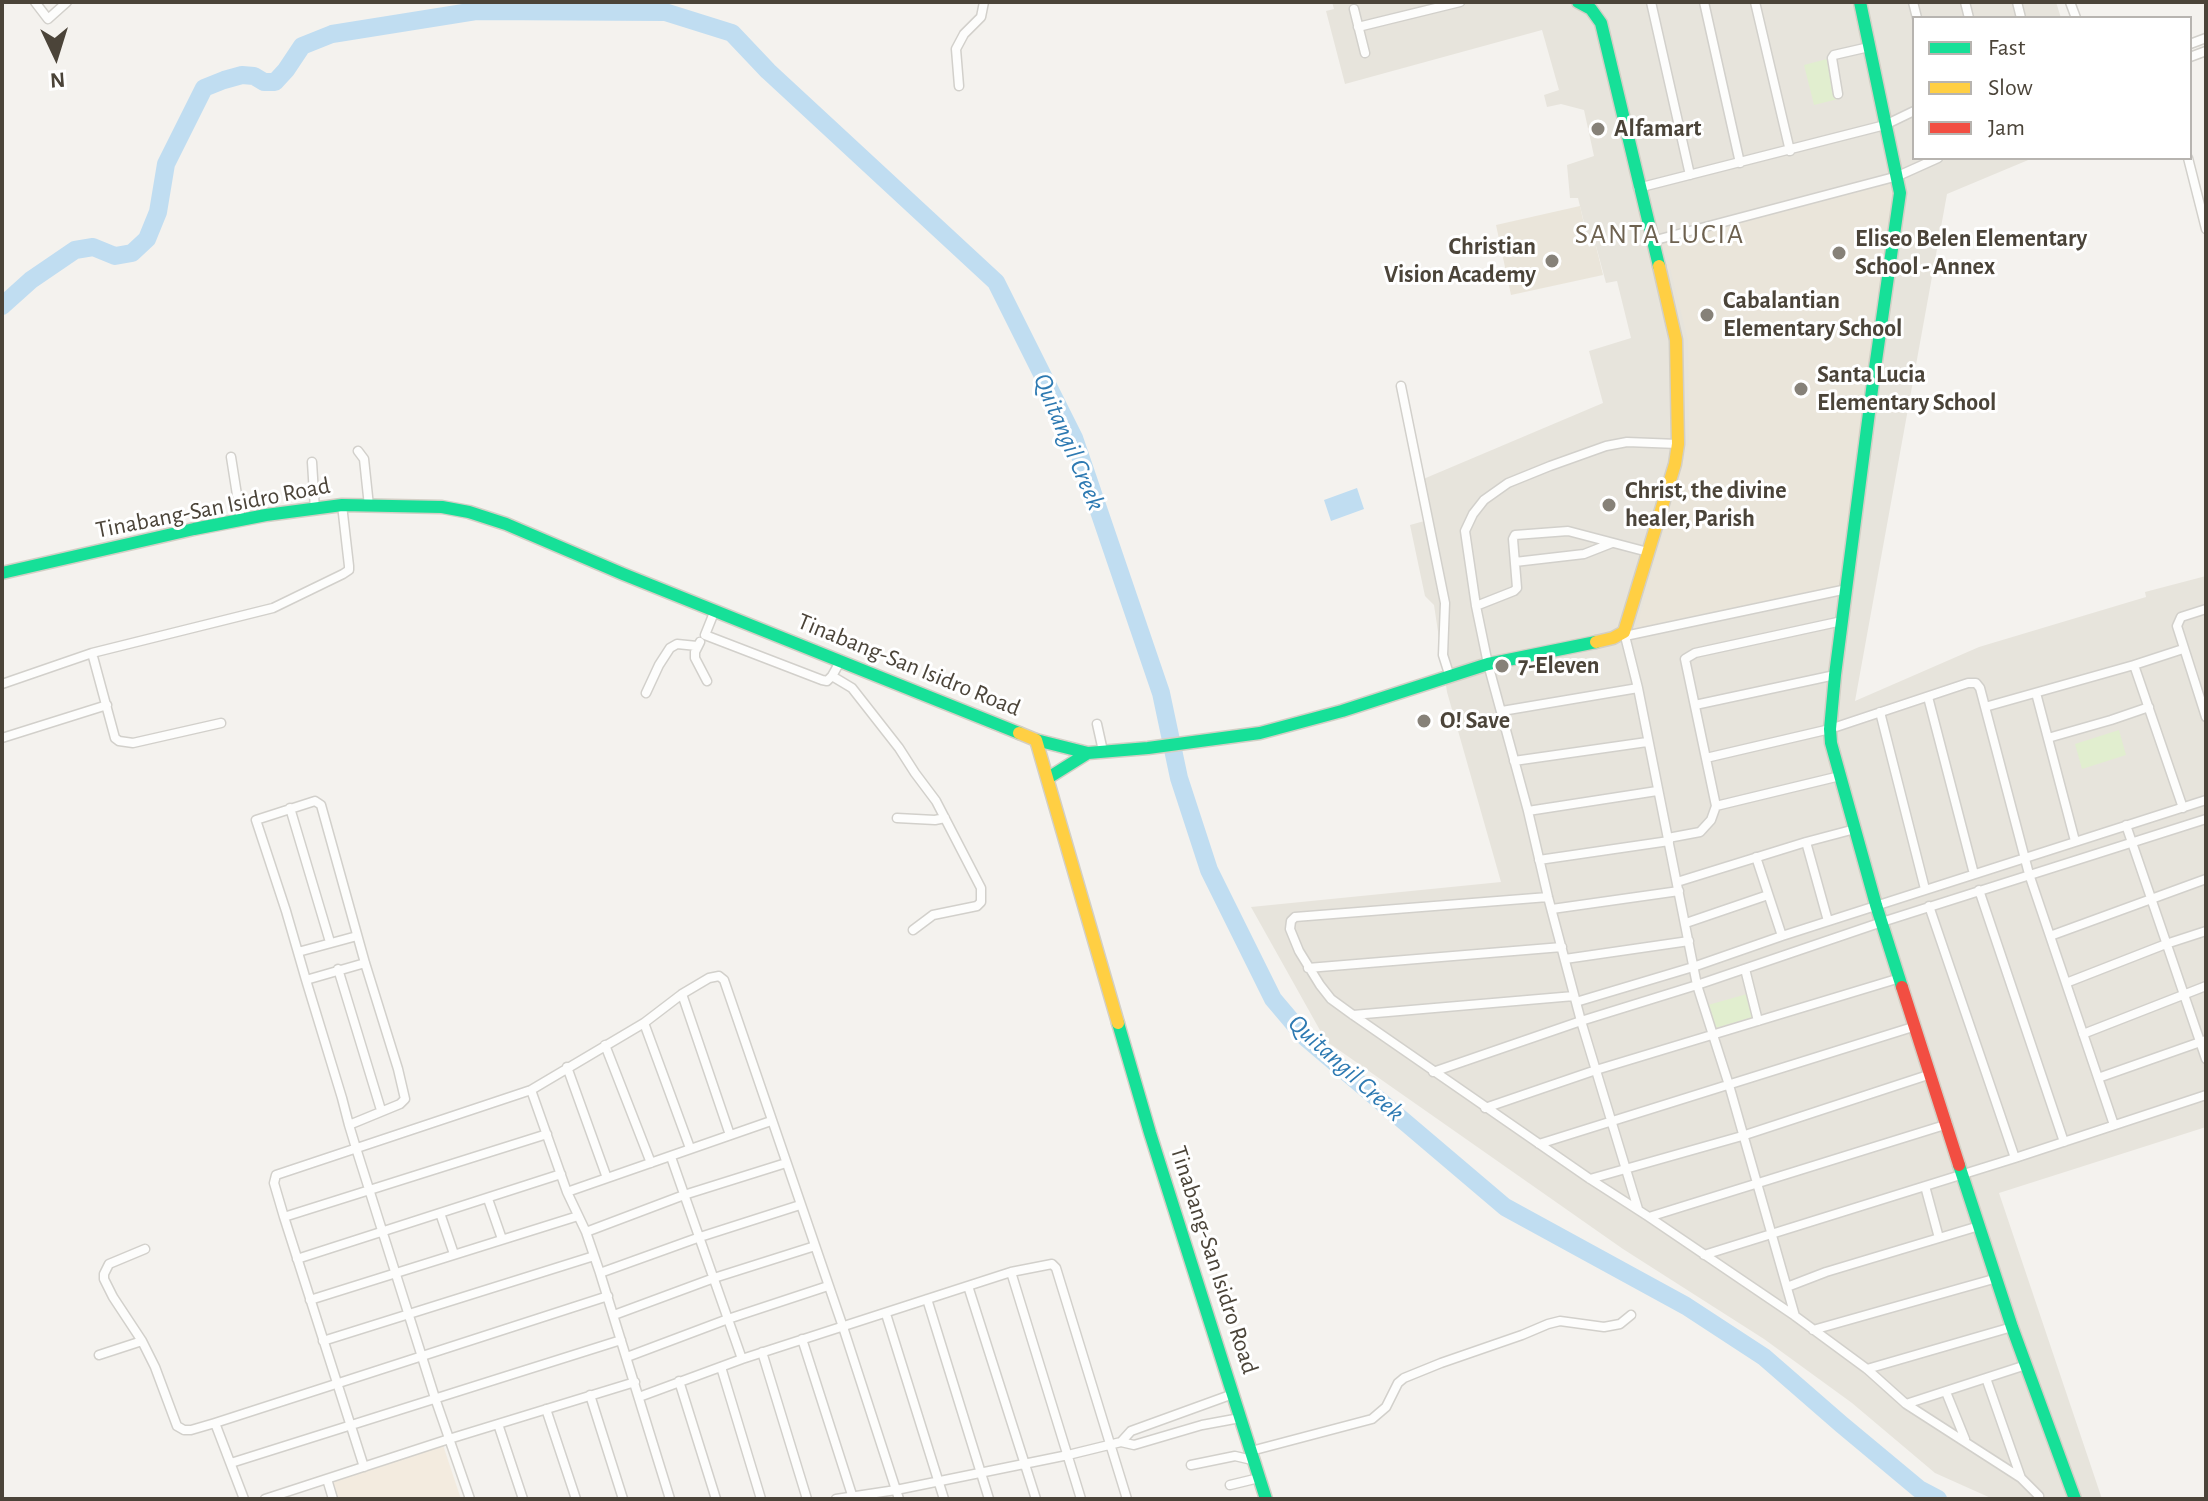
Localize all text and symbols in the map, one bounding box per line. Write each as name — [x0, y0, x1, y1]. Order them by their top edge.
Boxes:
north arrow — [16, 16, 96, 96]
legend — [1912, 16, 2192, 160]
text: Fast — [1988, 36, 2025, 60]
text: N — [49, 68, 66, 91]
text: Slow — [1988, 76, 2033, 100]
place label: Alfamart — [1614, 115, 1701, 143]
text: Jam — [1988, 116, 2025, 140]
marker: Alfamart — [1589, 120, 1607, 138]
district label: SANTA LUCIA — [1575, 218, 1745, 252]
place label: Eliseo Belen Elementary School - Annex — [1855, 225, 2087, 281]
place label: Christian Vision Academy — [1384, 233, 1536, 289]
marker: Eliseo Belen Elementary School - Annex — [1830, 244, 1848, 262]
marker: Christian Vision Academy — [1543, 252, 1561, 270]
place label: Cabalantian Elementary School — [1723, 287, 1902, 343]
marker: Cabalantian Elementary School — [1698, 306, 1716, 324]
place label: Santa Lucia Elementary School — [1817, 361, 1996, 417]
water label: Quitangil Creek — [1026, 369, 1112, 515]
marker: Santa Lucia Elementary School — [1792, 380, 1810, 398]
street label: Tinabang-San Isidro Road — [93, 471, 333, 545]
place label: Christ, the divine healer, Parish — [1625, 477, 1787, 533]
marker: Christ, the divine healer, Parish — [1600, 496, 1618, 514]
street label: Tinabang-San Isidro Road — [793, 607, 1025, 723]
place label: 7-Eleven — [1518, 652, 1599, 680]
marker: 7-Eleven — [1493, 657, 1511, 675]
place label: O! Save — [1440, 707, 1510, 735]
marker: O! Save — [1415, 712, 1433, 730]
water label: Quitangil Creek — [1282, 1008, 1410, 1128]
street label: Tinabang-San Isidro Road — [1164, 1142, 1264, 1378]

